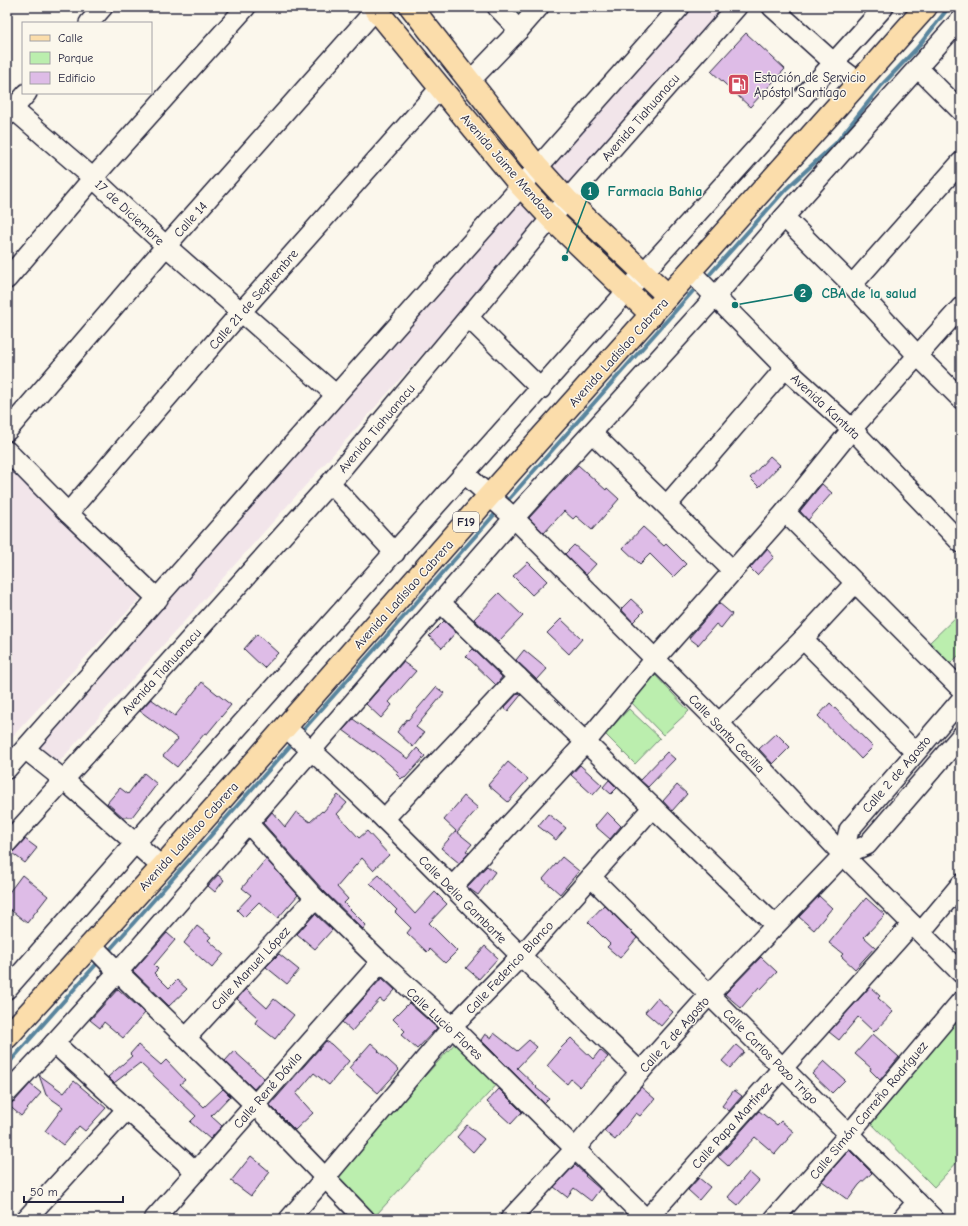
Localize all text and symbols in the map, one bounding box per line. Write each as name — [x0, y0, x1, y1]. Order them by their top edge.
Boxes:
legend — [22, 22, 152, 94]
text: Calle — [58, 31, 83, 45]
text: Parque — [58, 51, 93, 65]
place label: Estación de Servicio Apóstol Santiago — [754, 70, 866, 100]
text: Edificio — [58, 71, 95, 85]
street label: Avenida Tiahuanacu — [598, 71, 682, 164]
fuel station icon: Estación de Servicio Apóstol Santiago — [725, 71, 751, 97]
street label: Avenida Jaime Mendoza — [458, 111, 557, 222]
street label: 17 de Diciembre — [92, 176, 168, 249]
callout: Farmacia Bahia — [580, 178, 710, 204]
text: Farmacia Bahia — [608, 183, 702, 200]
text: 1 — [588, 184, 593, 198]
street label: Calle 14 — [171, 198, 210, 240]
street label: Calle 21 de Septiembre — [206, 246, 301, 353]
callout: CBA de la salud — [793, 280, 924, 306]
text: CBA de la salud — [821, 285, 917, 302]
text: 2 — [800, 286, 806, 300]
street label: Avenida Ladislao Cabrera — [566, 295, 671, 410]
street label: Avenida Kantuta — [788, 371, 863, 442]
street label: Avenida Tiahuanacu — [335, 381, 418, 476]
road number: F19 — [453, 512, 479, 532]
street label: Avenida Ladislao Cabrera — [351, 537, 456, 652]
street label: Avenida Tiahuanacu — [119, 625, 204, 718]
street label: Calle Santa Cecilia — [685, 691, 768, 776]
street label: Calle 2 de Agosto — [859, 733, 934, 816]
street label: Avenida Ladislao Cabrera — [136, 779, 241, 894]
street label: Calle Delia Gambarte — [416, 852, 510, 947]
street label: Calle Federico Blanco — [462, 918, 556, 1017]
street label: Calle Manuel López — [208, 923, 293, 1013]
street label: Calle Lucio Flores — [403, 984, 486, 1063]
street label: Calle 2 de Agosto — [636, 993, 712, 1075]
street label: Calle Carlos Pozo Trigo — [720, 1005, 822, 1107]
street label: Calle Simón Carreño Rodríguez — [806, 1038, 931, 1182]
street label: Calle René Dávila — [230, 1049, 305, 1132]
street label: Calle Papa Martínez — [689, 1079, 774, 1172]
scale bar — [24, 1178, 123, 1204]
text: 50 m — [30, 1185, 58, 1199]

